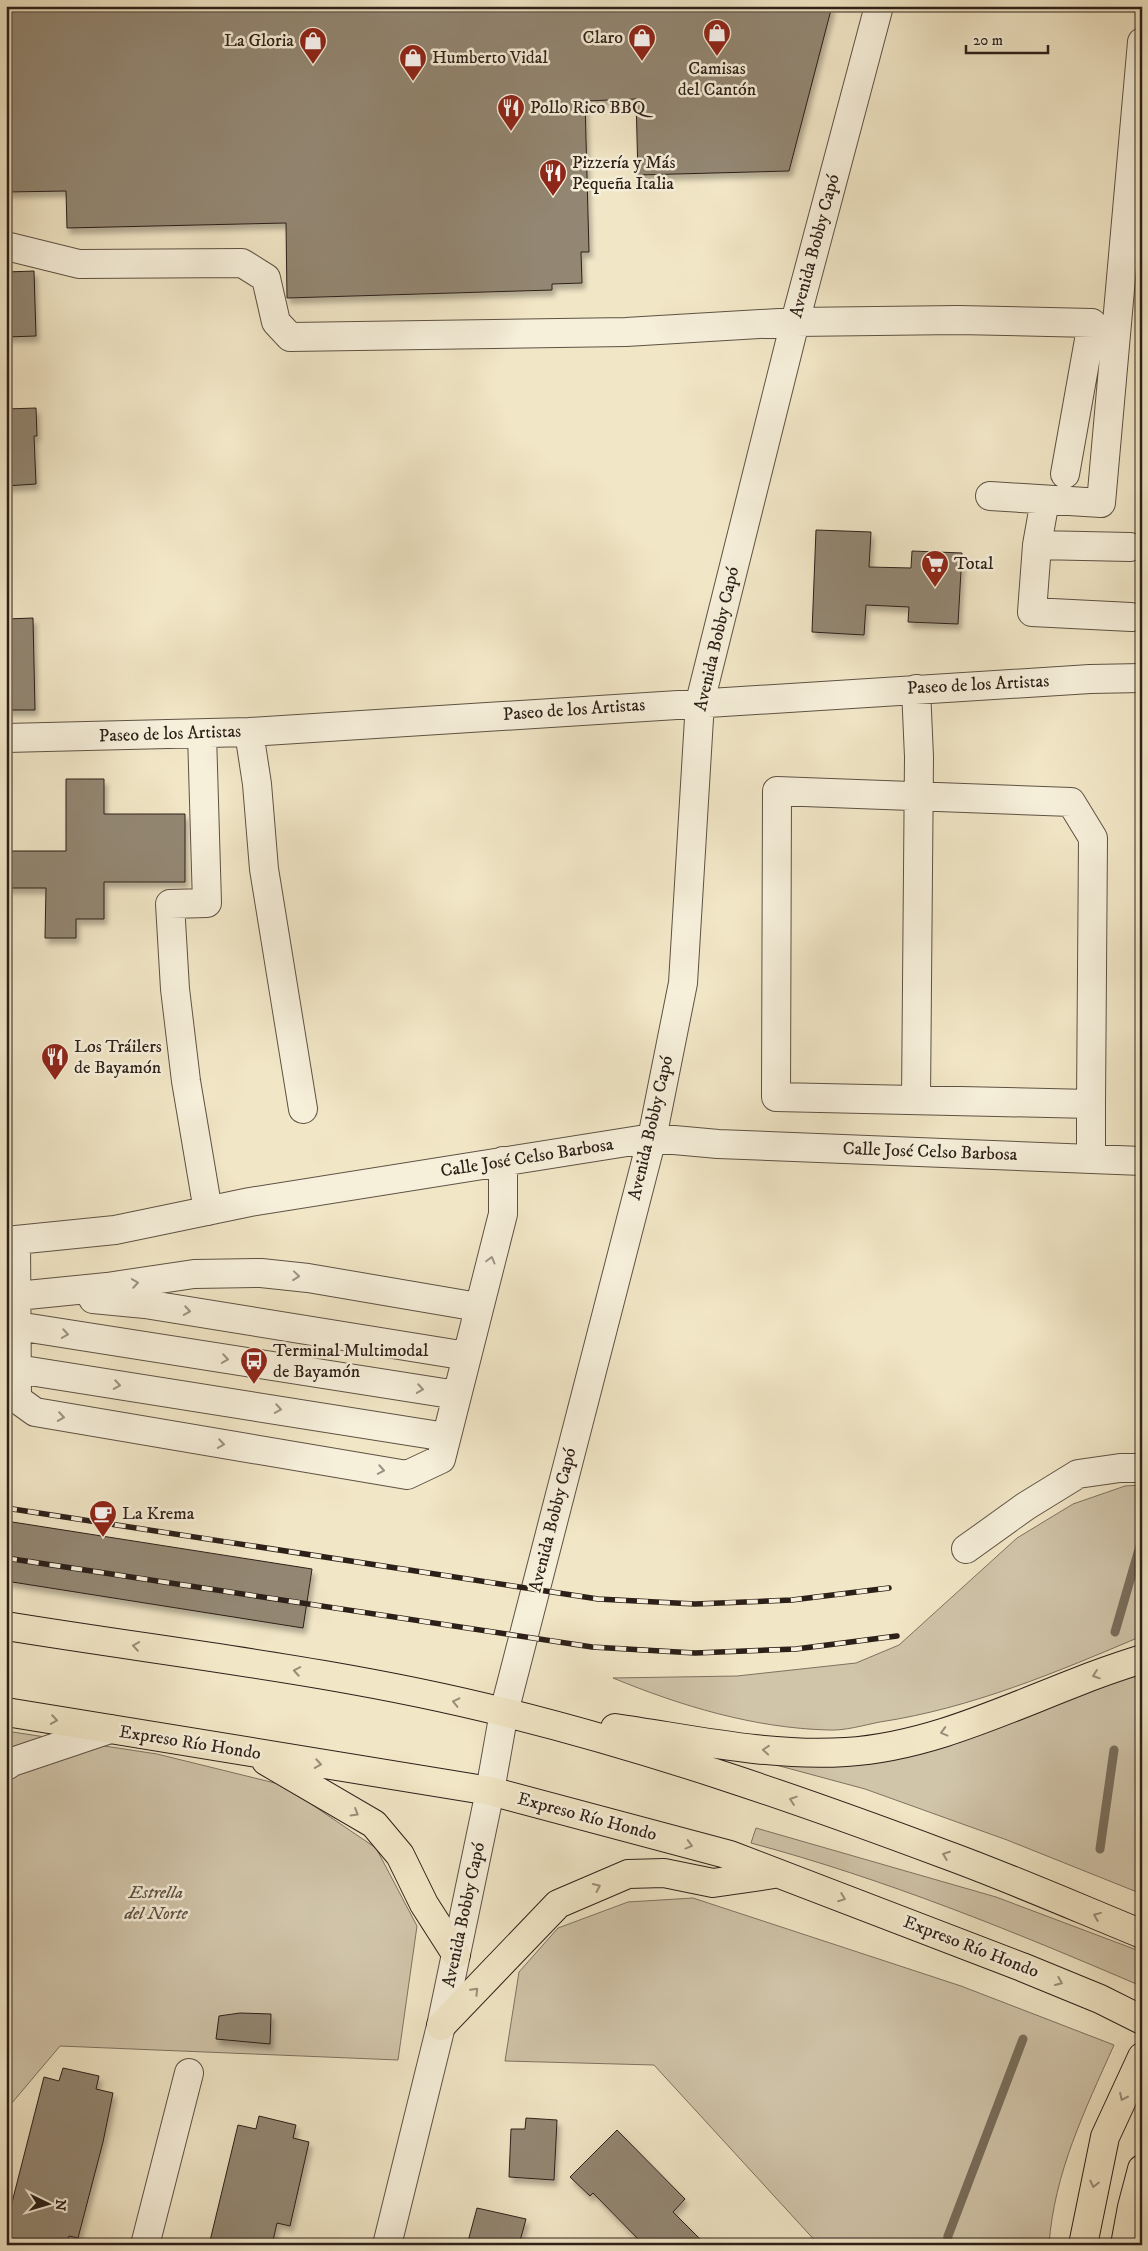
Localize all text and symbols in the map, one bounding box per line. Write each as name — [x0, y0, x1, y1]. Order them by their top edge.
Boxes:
shop icon: Camisas del Cantón — [702, 18, 732, 57]
scale bar — [966, 22, 1048, 54]
shop icon: Claro — [627, 23, 657, 62]
shop icon: La Gloria — [298, 26, 328, 65]
place label: Claro — [583, 27, 623, 49]
place label: La Gloria — [224, 30, 294, 52]
text: 20 m — [973, 31, 1003, 50]
shop icon: Humberto Vidal — [398, 43, 428, 82]
place label: Humberto Vidal — [432, 47, 548, 69]
place label: Camisas del Cantón — [678, 58, 757, 101]
restaurant icon: Pollo Rico BBQ — [496, 93, 526, 132]
place label: Pollo Rico BBQ — [530, 97, 654, 119]
place label: Pizzería y Más Pequeña Italia — [572, 152, 676, 195]
restaurant icon: Pizzería y Más Pequeña Italia — [538, 158, 568, 197]
street label: Avenida Bobby Capó — [785, 172, 845, 320]
supermarket icon: Total — [920, 549, 950, 588]
place label: Total — [954, 553, 994, 575]
street label: Avenida Bobby Capó — [690, 564, 744, 713]
street label: Paseo de los Artistas — [906, 670, 1050, 700]
street label: Paseo de los Artistas — [502, 694, 646, 726]
street label: Paseo de los Artistas — [98, 721, 242, 747]
place label: Los Tráilers de Bayamón — [74, 1036, 162, 1079]
restaurant icon: Los Tráilers de Bayamón — [40, 1042, 70, 1081]
street label: Avenida Bobby Capó — [624, 1053, 678, 1202]
street label: Calle José Celso Barbosa — [439, 1133, 615, 1183]
street label: Calle José Celso Barbosa — [842, 1138, 1018, 1166]
one-way arrow — [485, 1257, 495, 1265]
one-way arrow — [293, 1271, 301, 1282]
one-way arrow — [131, 1278, 139, 1288]
one-way arrow — [183, 1306, 192, 1316]
one-way arrow — [60, 1328, 69, 1338]
place label: Terminal Multimodal de Bayamón — [273, 1340, 429, 1383]
bus stop icon: Terminal Multimodal de Bayamón — [239, 1346, 269, 1385]
one-way arrow — [222, 1353, 230, 1364]
one-way arrow — [113, 1379, 121, 1389]
one-way arrow — [417, 1383, 425, 1394]
one-way arrow — [273, 1404, 282, 1414]
one-way arrow — [56, 1411, 65, 1421]
one-way arrow — [217, 1438, 225, 1448]
street label: Avenida Bobby Capó — [524, 1445, 582, 1594]
one-way arrow — [377, 1465, 386, 1475]
cafe icon: La Krema — [88, 1499, 118, 1538]
place label: La Krema — [122, 1503, 195, 1525]
one-way arrow — [132, 1641, 141, 1651]
one-way arrow — [292, 1667, 301, 1677]
one-way arrow — [1092, 1669, 1101, 1679]
one-way arrow — [452, 1697, 461, 1708]
one-way arrow — [50, 1715, 59, 1725]
street label: Expreso Río Hondo — [118, 1721, 263, 1765]
one-way arrow — [940, 1726, 948, 1736]
one-way arrow — [762, 1744, 770, 1755]
one-way arrow — [314, 1758, 323, 1768]
street label: Expreso Río Hondo — [515, 1788, 659, 1846]
one-way arrow — [789, 1796, 798, 1806]
one-way arrow — [349, 1806, 358, 1816]
one-way arrow — [684, 1839, 693, 1849]
street label: Avenida Bobby Capó — [438, 1840, 490, 1990]
one-way arrow — [942, 1850, 951, 1861]
park label: Estrella del Norte — [123, 1882, 188, 1925]
one-way arrow — [592, 1883, 601, 1894]
one-way arrow — [838, 1892, 846, 1902]
street label: Expreso Río Hondo — [900, 1911, 1042, 1983]
one-way arrow — [1093, 1911, 1102, 1922]
one-way arrow — [1054, 1976, 1063, 1987]
one-way arrow — [469, 1988, 478, 1997]
one-way arrow — [1119, 2092, 1130, 2101]
north arrow — [22, 2178, 72, 2228]
one-way arrow — [1089, 2180, 1100, 2189]
text: N — [50, 2199, 69, 2212]

